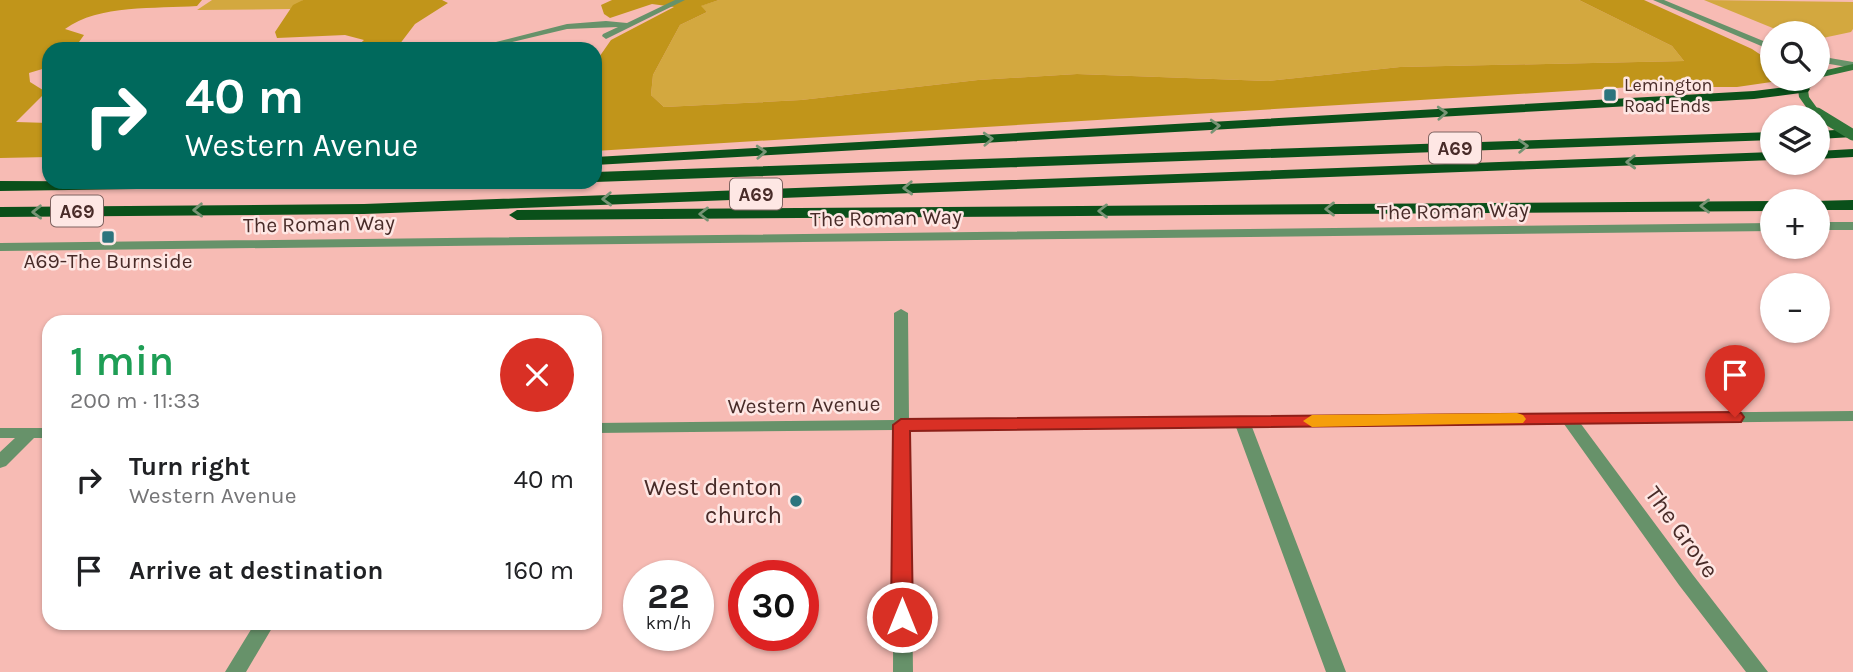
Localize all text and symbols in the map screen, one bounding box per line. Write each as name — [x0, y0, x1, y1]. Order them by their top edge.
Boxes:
map controls — [1760, 21, 1830, 343]
button: search — [1760, 21, 1830, 91]
text: 40 m — [185, 68, 304, 125]
icon: right — [70, 70, 161, 161]
place label: Lemington Road Ends — [1624, 74, 1712, 117]
marker: Lemington Road Ends — [1602, 87, 1618, 103]
button: layers — [1760, 105, 1830, 175]
one-way arrow — [1437, 106, 1448, 121]
one-way arrow — [1210, 119, 1221, 134]
text: Western Avenue — [185, 127, 418, 164]
one-way arrow — [983, 132, 994, 147]
road number: A69 — [1429, 132, 1481, 164]
one-way arrow — [1518, 138, 1529, 153]
one-way arrow — [756, 145, 767, 160]
one-way arrow — [1625, 154, 1636, 169]
road number: A69 — [730, 178, 782, 210]
one-way arrow — [902, 181, 913, 196]
button: + — [1760, 189, 1830, 259]
one-way arrow — [602, 191, 613, 206]
road number: A69 — [51, 196, 103, 226]
street label: The Roman Way — [1377, 198, 1529, 224]
one-way arrow — [1699, 198, 1709, 214]
one-way arrow — [1324, 201, 1335, 217]
one-way arrow — [192, 202, 202, 218]
one-way arrow — [1097, 203, 1107, 219]
one-way arrow — [31, 204, 41, 220]
street label: The Roman Way — [810, 205, 962, 231]
one-way arrow — [698, 206, 708, 222]
street label: The Roman Way — [243, 211, 395, 237]
marker: A69-The Burnside — [100, 229, 116, 245]
place label: A69-The Burnside — [23, 249, 193, 273]
button: − — [1760, 273, 1830, 343]
text: 1 min — [70, 336, 174, 386]
button: close — [500, 338, 574, 412]
pin — [1705, 345, 1765, 417]
icon: arrive — [1716, 356, 1754, 394]
text: 200 m · 11:33 — [70, 387, 200, 414]
street label: Western Avenue — [727, 392, 881, 418]
text: Turn right — [129, 451, 250, 482]
icon: right — [70, 461, 108, 499]
text: 40 m — [514, 464, 574, 495]
place label: West denton church — [644, 473, 782, 529]
street label: The Grove — [1639, 481, 1725, 583]
text: Western Avenue — [129, 482, 297, 509]
marker: West denton church — [788, 493, 804, 509]
icon: arrive — [70, 552, 108, 590]
text: Arrive at destination — [129, 555, 383, 586]
text: 160 m — [505, 555, 574, 586]
speed limit sign: 30 — [728, 560, 819, 651]
text: 22 — [647, 576, 690, 617]
position arrow — [865, 580, 939, 654]
text: km/h — [646, 612, 691, 634]

